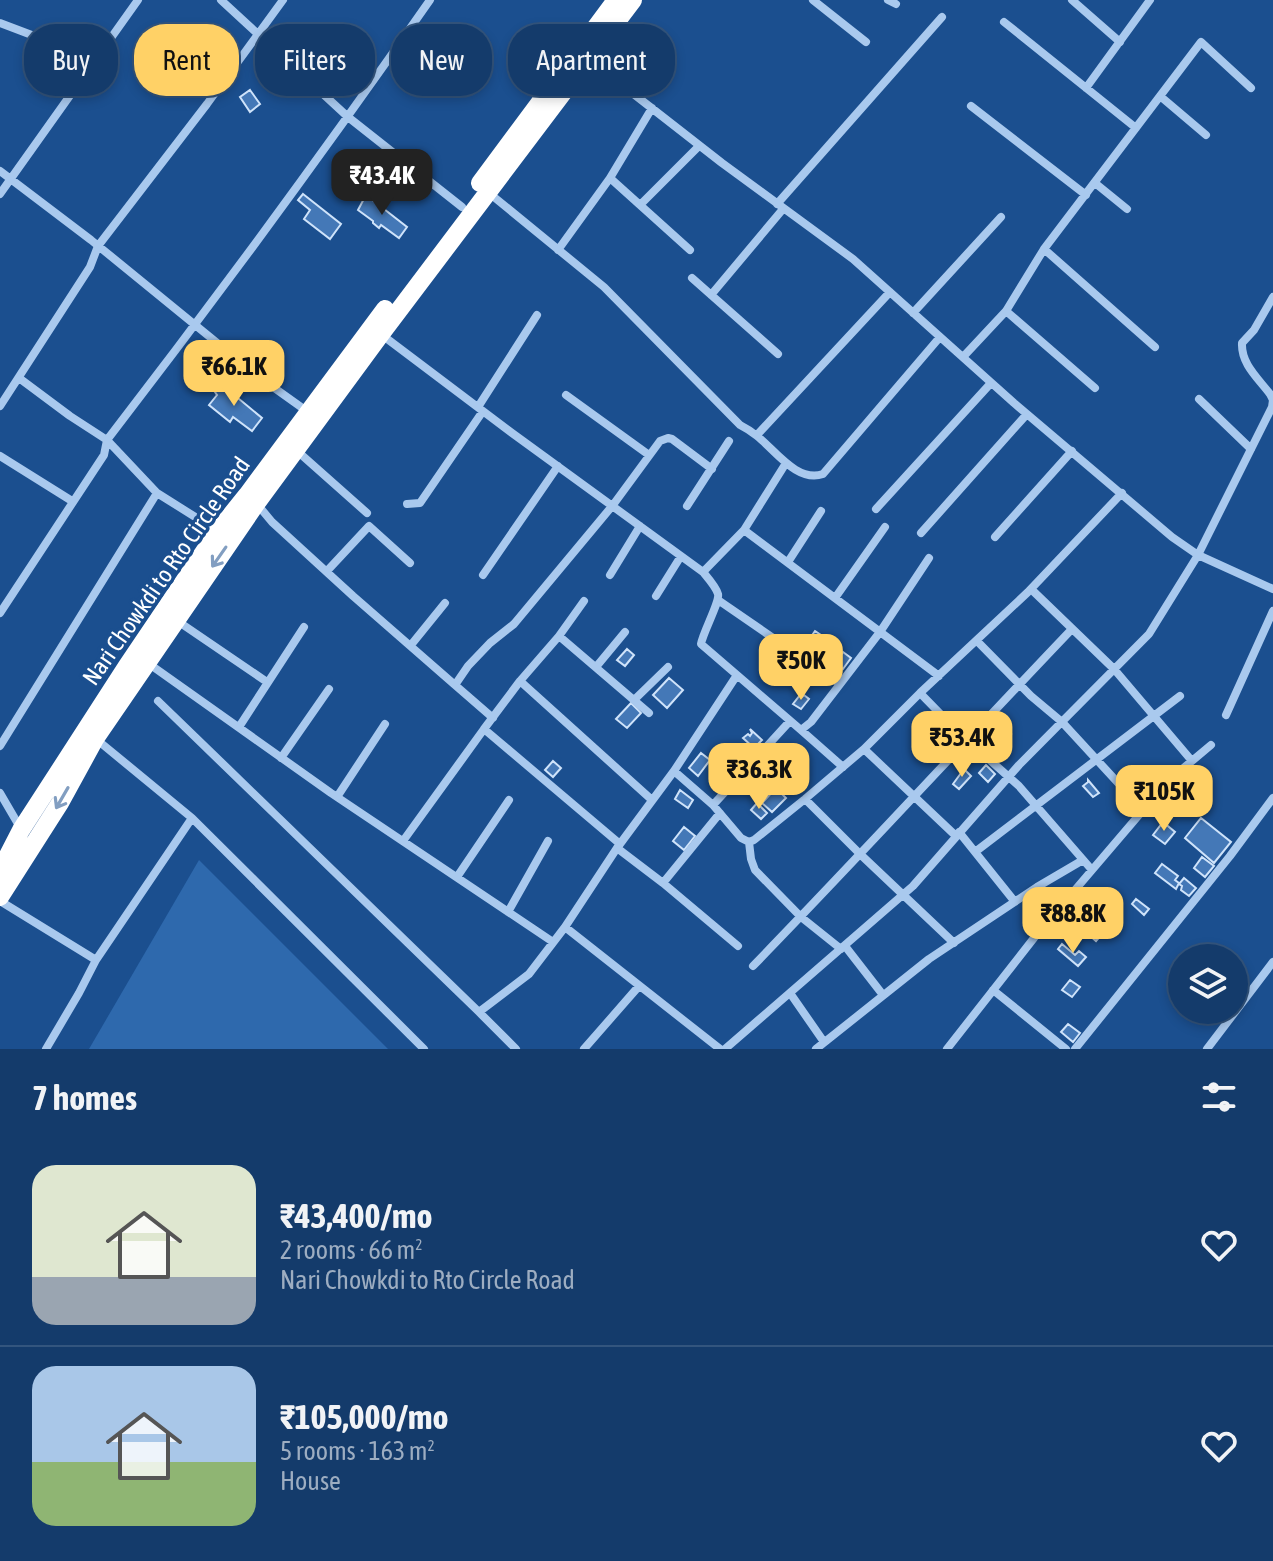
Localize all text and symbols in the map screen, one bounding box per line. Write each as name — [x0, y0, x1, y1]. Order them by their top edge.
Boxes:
chip: Buy — [24, 24, 118, 96]
chip: Rent — [134, 24, 239, 96]
chip: Filters — [255, 24, 375, 96]
chip: New — [391, 24, 492, 96]
chip: Apartment — [508, 24, 675, 96]
pin: ₹43.4K — [317, 149, 447, 217]
text: ₹43.4K — [349, 160, 415, 190]
pin: ₹66.1K — [169, 340, 299, 408]
text: ₹66.1K — [201, 351, 267, 381]
street label: Nari Chowkdi to Rto Circle Road — [77, 452, 255, 690]
one-way arrow — [211, 546, 227, 568]
pin: ₹50K — [754, 634, 848, 702]
text: ₹50K — [777, 645, 825, 675]
pin: ₹53.4K — [897, 711, 1027, 779]
text: ₹53.4K — [929, 722, 995, 752]
pin: ₹36.3K — [694, 743, 824, 811]
text: ₹36.3K — [726, 754, 792, 784]
pin: ₹105K — [1108, 765, 1220, 833]
text: ₹105K — [1134, 776, 1194, 806]
one-way arrow — [54, 786, 70, 809]
pin: ₹88.8K — [1008, 887, 1138, 955]
text: ₹88.8K — [1040, 898, 1106, 928]
map controls — [1168, 944, 1248, 1024]
button: layers — [1168, 944, 1248, 1024]
icon: filters — [1197, 1075, 1241, 1119]
text: 7 homes — [32, 1078, 137, 1117]
text: ₹43,400/mo — [280, 1196, 433, 1235]
icon: home — [96, 1197, 192, 1293]
icon: heart — [1197, 1223, 1241, 1267]
text: 2 rooms · 66 m² — [280, 1235, 422, 1265]
text: Nari Chowkdi to Rto Circle Road — [280, 1265, 575, 1295]
text: ₹105,000/mo — [280, 1397, 449, 1436]
icon: home — [96, 1398, 192, 1494]
icon: heart — [1197, 1424, 1241, 1468]
text: 5 rooms · 163 m² — [280, 1436, 435, 1466]
text: House — [280, 1466, 341, 1496]

